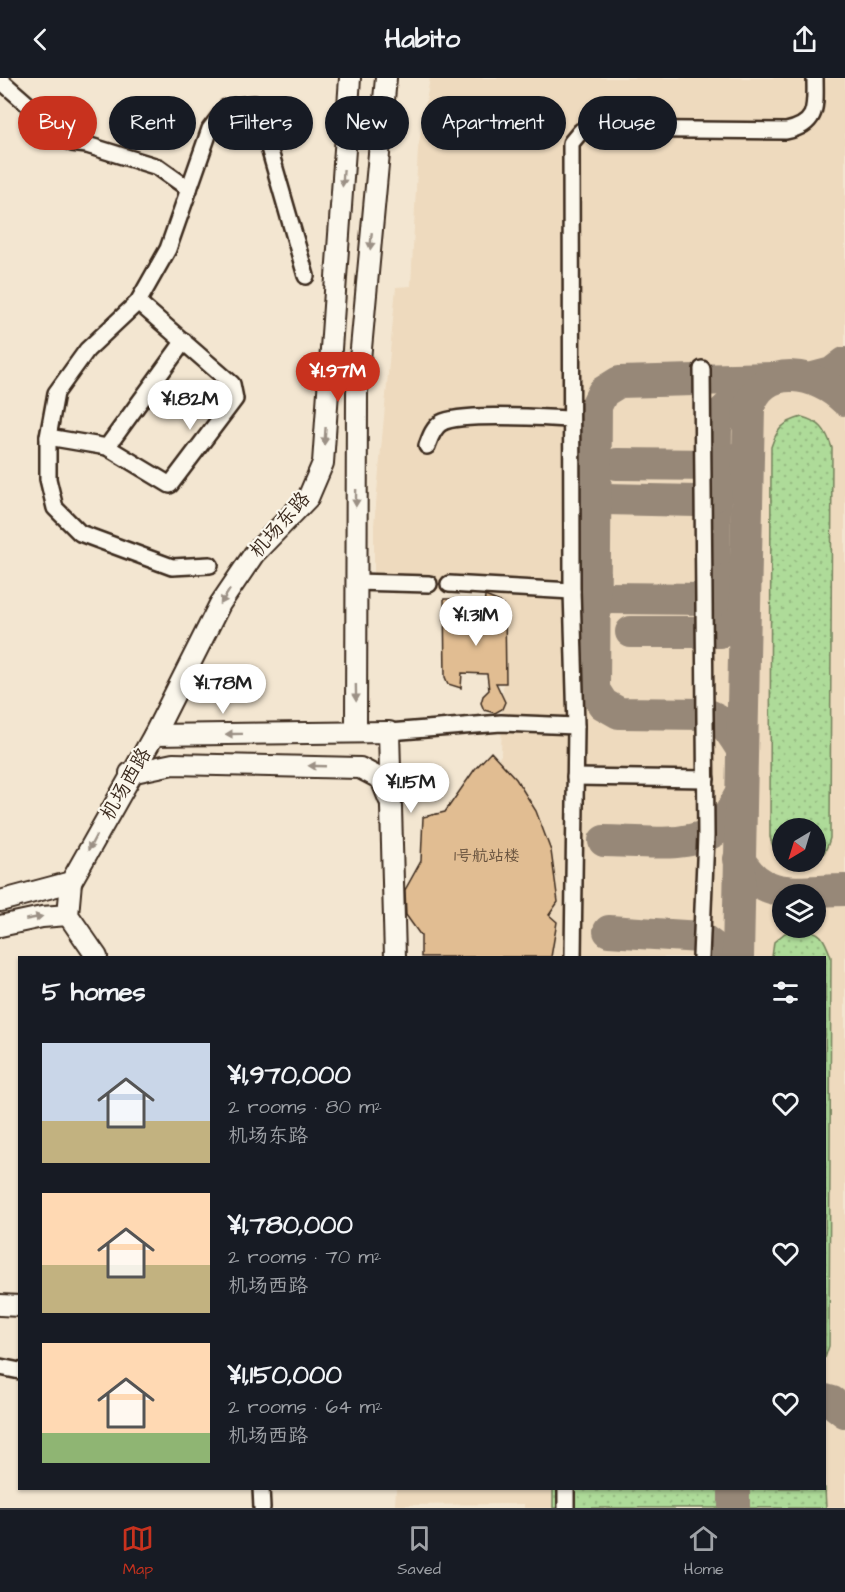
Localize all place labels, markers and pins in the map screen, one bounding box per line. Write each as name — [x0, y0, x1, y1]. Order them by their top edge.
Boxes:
pin: ¥1.97M — [289, 352, 387, 403]
pin: ¥1.82M — [141, 380, 239, 431]
pin: ¥1.31M — [427, 596, 525, 647]
pin: ¥1.78M — [174, 664, 272, 715]
pin: ¥1.15M — [362, 763, 460, 814]

